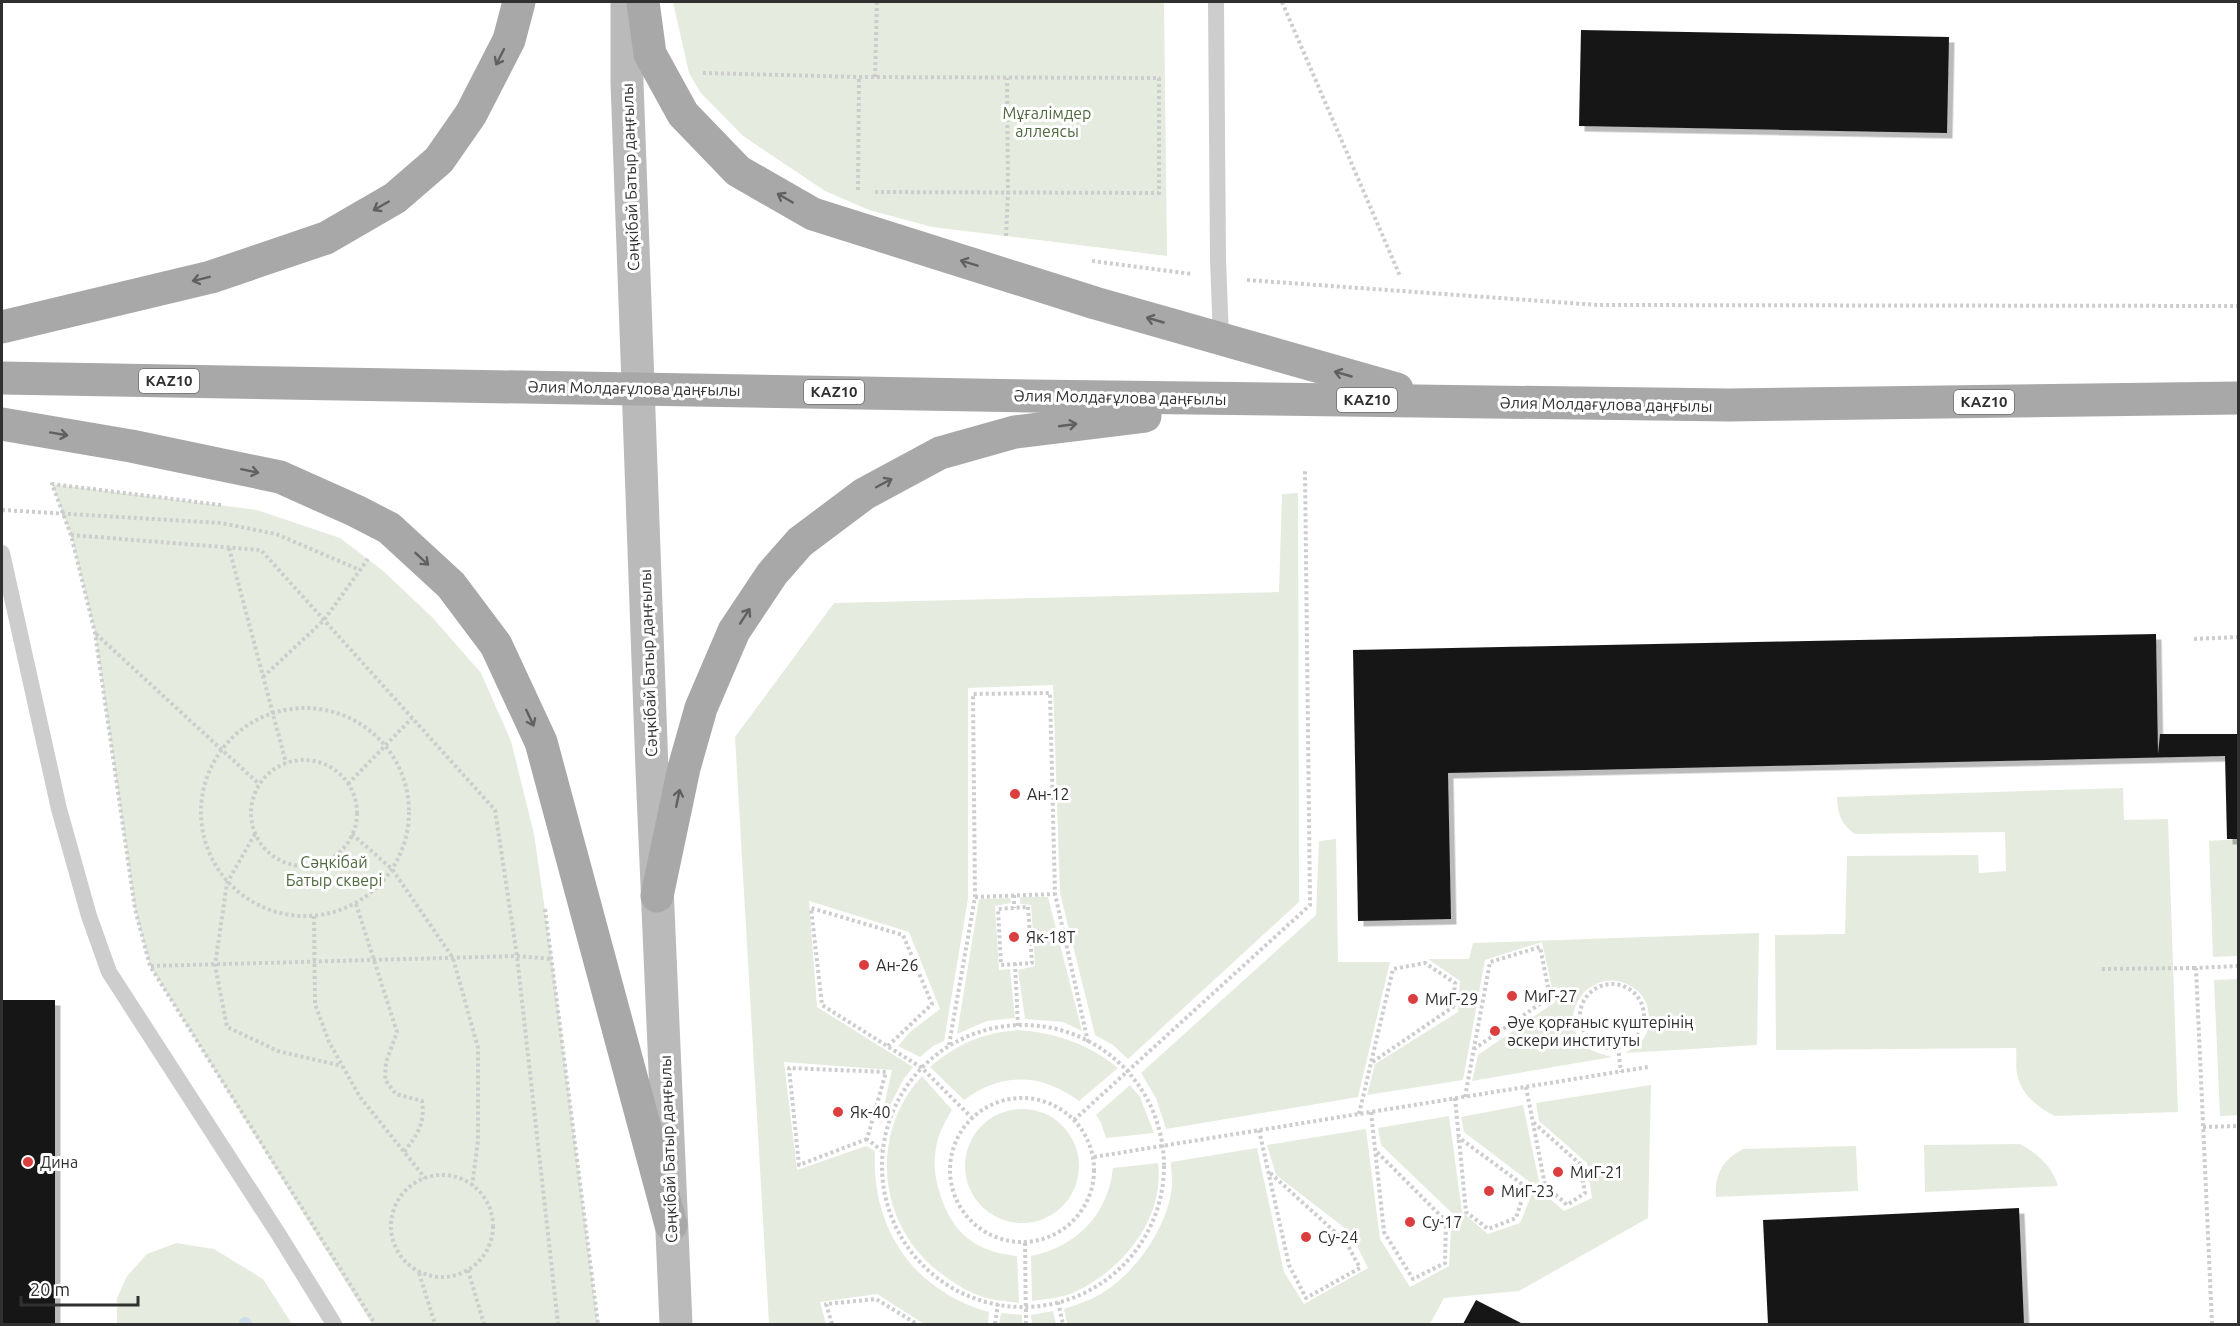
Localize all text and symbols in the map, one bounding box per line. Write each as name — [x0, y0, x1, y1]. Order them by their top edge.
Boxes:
one-way arrow — [494, 47, 506, 65]
street label: Сәңкібай Батыр даңғылы — [618, 83, 642, 271]
park label: Мұғалімдер аллеясы — [1003, 104, 1091, 140]
one-way arrow — [777, 192, 794, 204]
one-way arrow — [373, 200, 390, 212]
one-way arrow — [959, 257, 978, 268]
one-way arrow — [192, 274, 211, 286]
one-way arrow — [1146, 314, 1165, 325]
one-way arrow — [1333, 367, 1352, 379]
road number: KAZ10 — [139, 369, 199, 393]
street label: Әлия Молдағұлова даңғылы — [527, 377, 741, 399]
road number: KAZ10 — [804, 380, 864, 404]
street label: Әлия Молдағұлова даңғылы — [1013, 386, 1227, 408]
road number: KAZ10 — [1337, 388, 1397, 412]
road number: KAZ10 — [1954, 390, 2014, 414]
street label: Әлия Молдағұлова даңғылы — [1499, 393, 1713, 415]
one-way arrow — [1058, 419, 1077, 430]
one-way arrow — [49, 428, 68, 439]
one-way arrow — [240, 466, 260, 477]
one-way arrow — [874, 477, 892, 488]
one-way arrow — [414, 551, 429, 566]
street label: Сәңкібай Батыр даңғылы — [636, 569, 660, 757]
one-way arrow — [738, 607, 751, 624]
one-way arrow — [524, 709, 536, 727]
place label: Ан-12 — [1027, 785, 1069, 803]
marker: Ан-12 — [1008, 787, 1022, 801]
one-way arrow — [673, 788, 684, 808]
park label: Сәңкібай Батыр сквері — [286, 853, 382, 889]
place label: Як-18Т — [1026, 928, 1076, 946]
marker: Як-18Т — [1007, 930, 1021, 944]
place label: Ан-26 — [876, 956, 918, 974]
marker: Ан-26 — [857, 958, 871, 972]
place label: МиГ-27 — [1524, 987, 1577, 1005]
marker: МиГ-27 — [1505, 989, 1519, 1003]
place label: МиГ-29 — [1425, 990, 1478, 1008]
marker: МиГ-29 — [1406, 992, 1420, 1006]
place label: Әуе қорғаныс күштерінің әскери институты — [1507, 1013, 1694, 1049]
marker: Әуе қорғаныс күштерінің әскери институты — [1488, 1024, 1502, 1038]
street label: Сәңкібай Батыр даңғылы — [656, 1055, 680, 1243]
place label: Як-40 — [850, 1103, 891, 1121]
marker: Як-40 — [831, 1105, 845, 1119]
place label: Дина — [40, 1153, 78, 1171]
marker: Дина — [21, 1155, 35, 1169]
place label: МиГ-21 — [1570, 1163, 1623, 1181]
marker: МиГ-21 — [1551, 1165, 1565, 1179]
place label: МиГ-23 — [1501, 1182, 1554, 1200]
marker: МиГ-23 — [1482, 1184, 1496, 1198]
place label: Су-17 — [1422, 1213, 1462, 1231]
marker: Су-17 — [1403, 1215, 1417, 1229]
place label: Су-24 — [1318, 1228, 1358, 1246]
marker: Су-24 — [1299, 1230, 1313, 1244]
scale bar — [21, 1269, 138, 1307]
text: 20 m — [30, 1279, 70, 1299]

